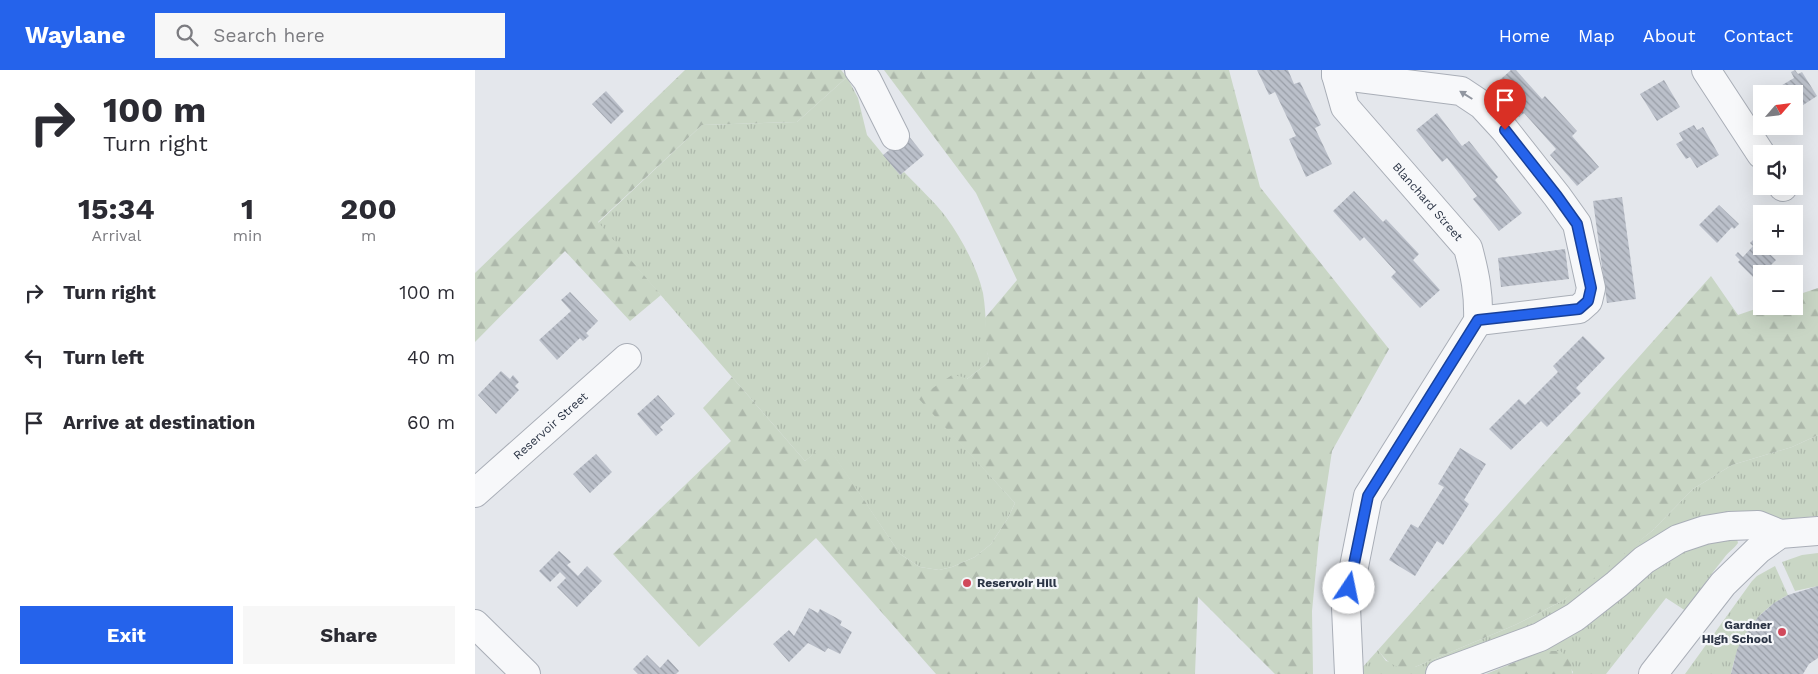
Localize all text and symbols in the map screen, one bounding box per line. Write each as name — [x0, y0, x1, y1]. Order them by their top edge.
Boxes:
search box — [155, 13, 505, 58]
text: Waylane — [25, 21, 125, 49]
icon: search — [173, 21, 201, 49]
text: Search here — [213, 24, 325, 47]
text: Home — [1499, 25, 1550, 46]
text: Map — [1578, 25, 1615, 46]
text: About — [1643, 25, 1695, 46]
text: Contact — [1723, 25, 1793, 46]
pin — [1484, 79, 1526, 130]
north arrow — [1753, 85, 1803, 135]
map controls — [1753, 85, 1803, 315]
icon: arrive — [1491, 86, 1519, 114]
text: 100 m — [103, 89, 206, 131]
icon: right — [20, 90, 85, 155]
one-way arrow — [1460, 90, 1473, 100]
text: Turn right — [103, 131, 208, 156]
button: sound — [1753, 145, 1803, 195]
street label: Blanchard Street — [1390, 160, 1466, 244]
text: 15:34 — [78, 191, 155, 226]
text: 1 — [241, 191, 254, 226]
text: 200 — [340, 191, 397, 226]
button: + — [1753, 205, 1803, 255]
text: Arrival — [91, 226, 141, 245]
text: min — [233, 226, 262, 245]
text: m — [361, 226, 376, 245]
button: − — [1753, 265, 1803, 315]
icon: right — [20, 279, 48, 307]
text: Turn right — [63, 281, 156, 304]
text: 100 m — [399, 281, 455, 304]
icon: left — [20, 344, 48, 372]
text: Turn left — [63, 346, 144, 369]
text: 40 m — [407, 346, 455, 369]
street label: Reservoir Street — [511, 389, 590, 463]
icon: arrive — [20, 409, 48, 437]
text: Arrive at destination — [63, 411, 255, 434]
text: 60 m — [407, 411, 455, 434]
position arrow — [1322, 561, 1374, 613]
place label: Reservoir Hill — [977, 576, 1057, 590]
marker: Reservoir Hill — [961, 577, 973, 589]
button: Exit — [20, 606, 233, 664]
button: Share — [243, 606, 455, 664]
place label: Gardner High School — [1702, 618, 1773, 646]
marker: Gardner High School — [1776, 626, 1788, 638]

